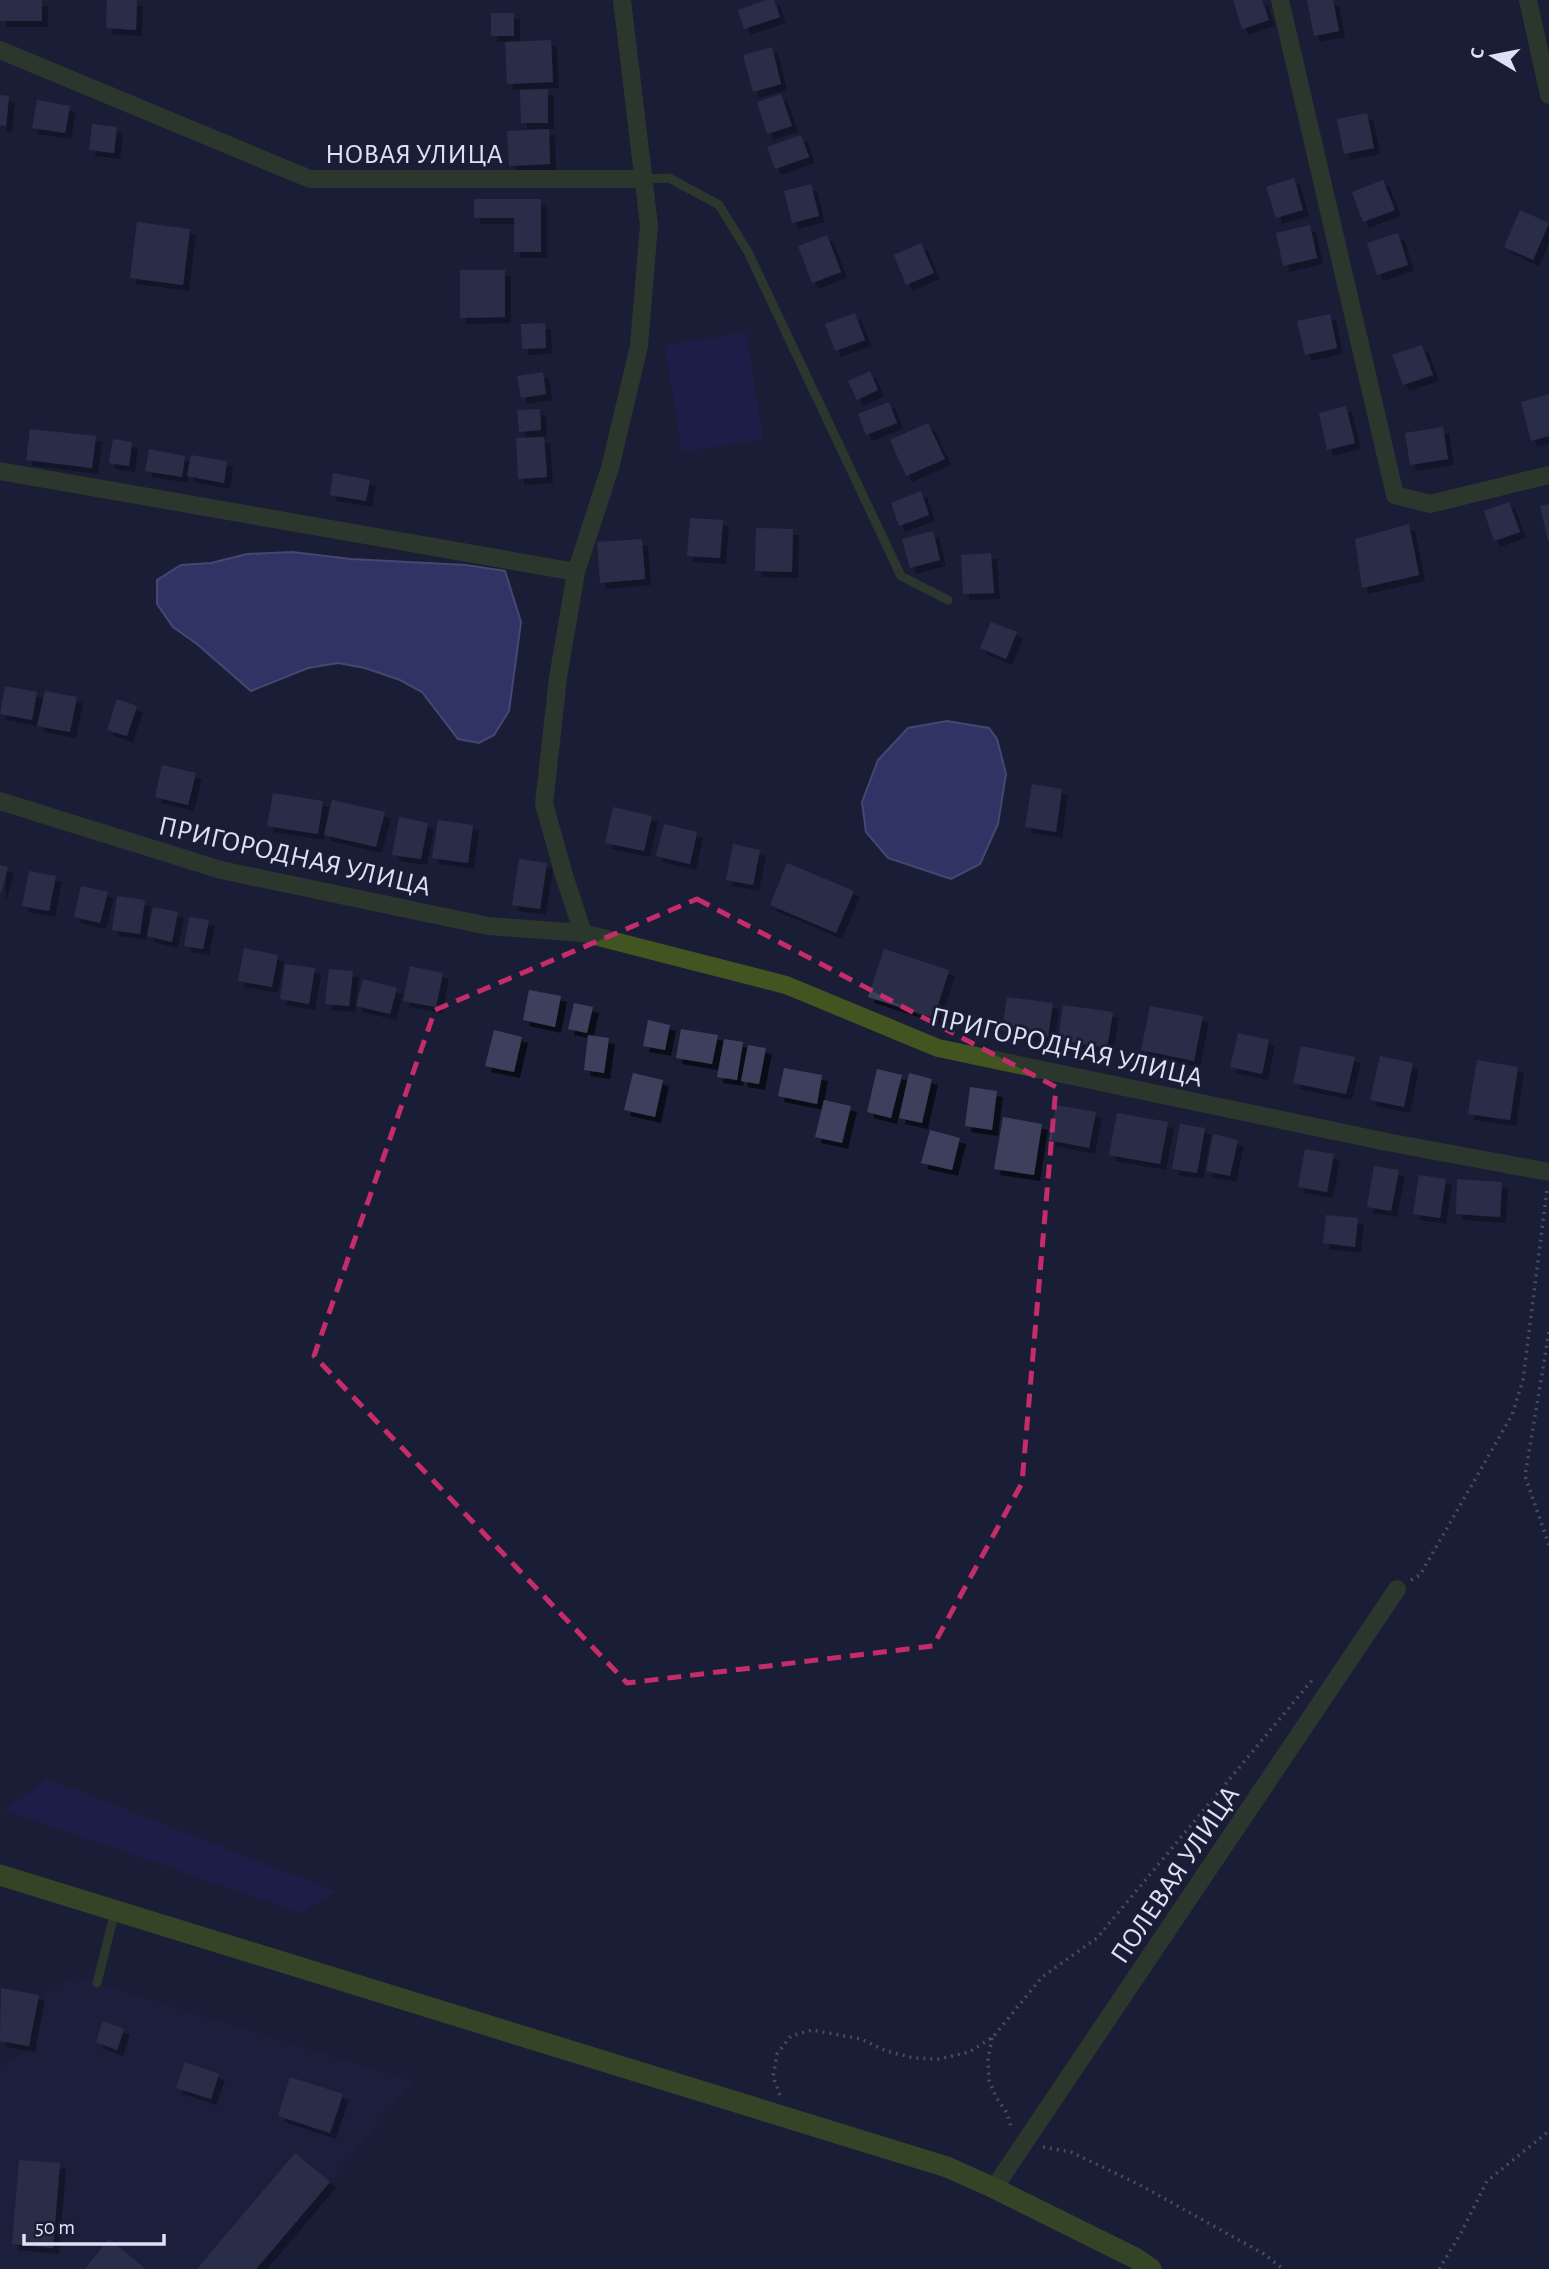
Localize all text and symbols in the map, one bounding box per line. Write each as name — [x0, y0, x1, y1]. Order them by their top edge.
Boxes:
north arrow — [1458, 21, 1528, 91]
text: С — [1467, 46, 1488, 60]
street label: НОВАЯ УЛИЦА — [325, 141, 503, 169]
street label: ПРИГОРОДНАЯ УЛИЦА — [156, 812, 433, 902]
street label: ПРИГОРОДНАЯ УЛИЦА — [928, 1003, 1205, 1093]
street label: ПОЛЕВАЯ УЛИЦА — [1106, 1781, 1245, 1969]
scale bar — [24, 2202, 164, 2246]
text: 50 m — [35, 2217, 75, 2238]

